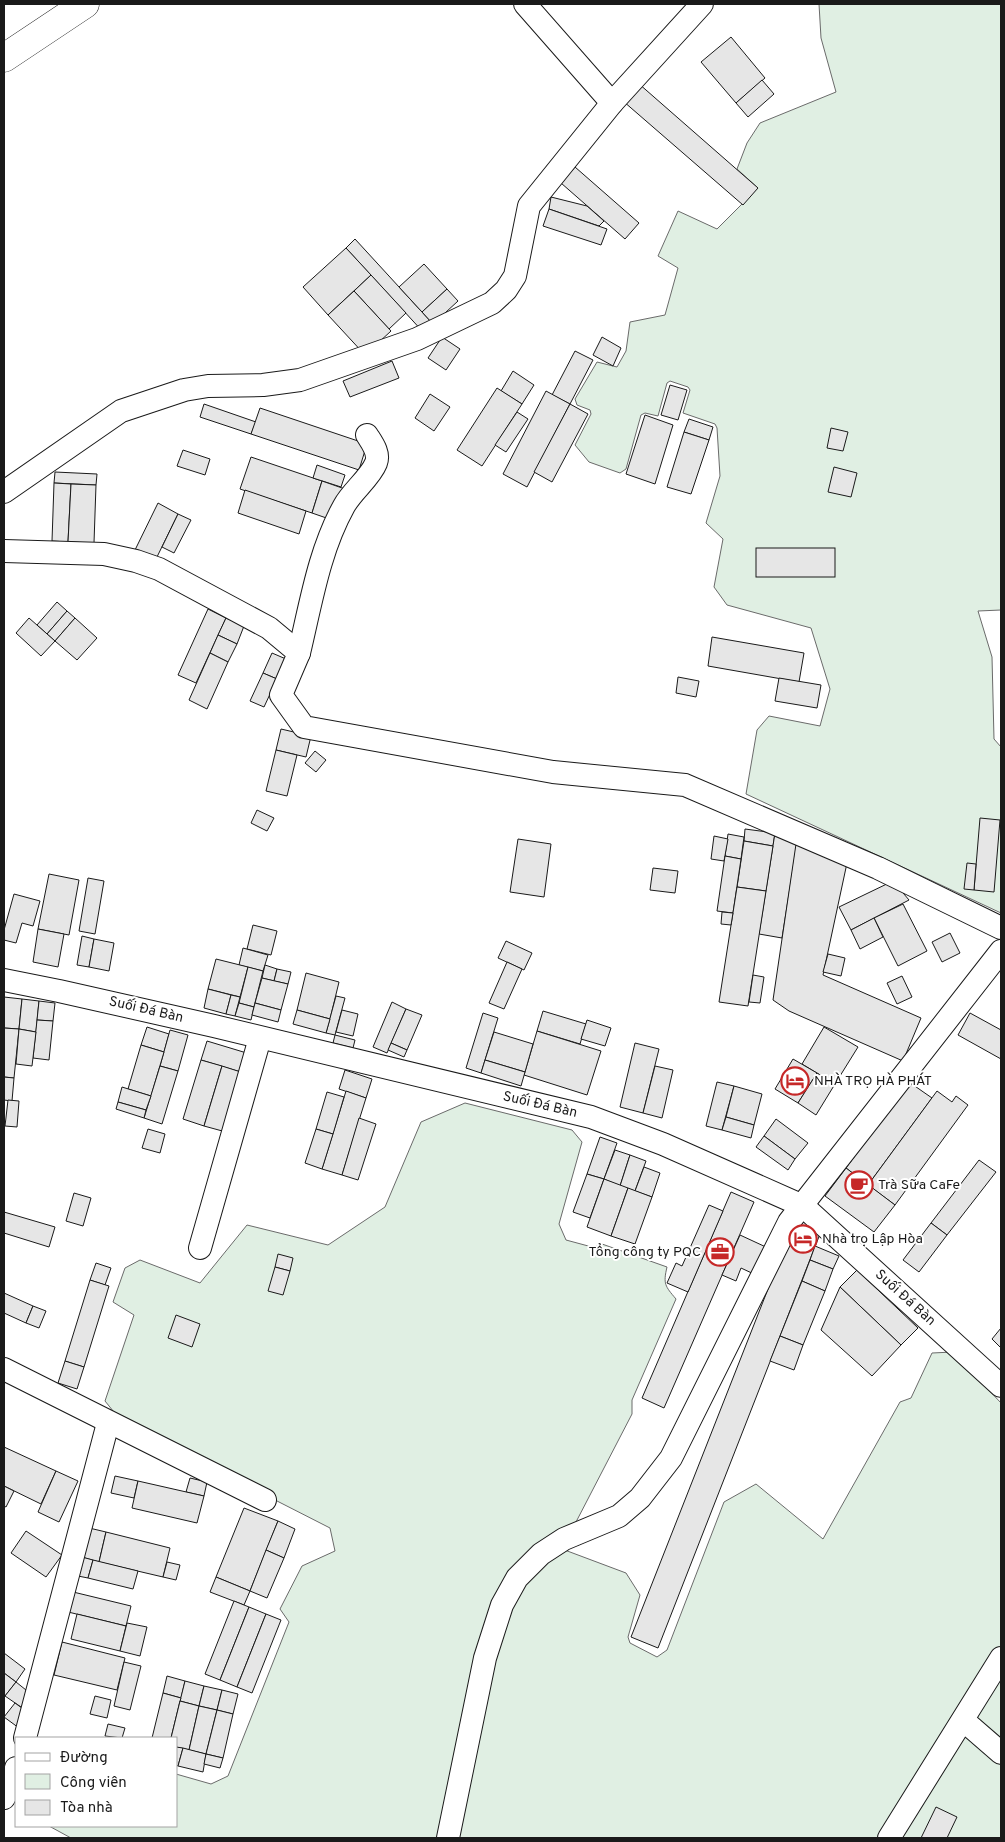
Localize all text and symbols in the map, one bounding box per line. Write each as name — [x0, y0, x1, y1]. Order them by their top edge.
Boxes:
street label: Suối Đá Bàn — [107, 993, 185, 1027]
hotel icon: NHÀ TRỌ HÀ PHÁT — [780, 1066, 810, 1096]
place label: NHÀ TRỌ HÀ PHÁT — [814, 1072, 932, 1090]
street label: Suối Đá Bàn — [501, 1088, 579, 1122]
cafe icon: Trà Sữa CaFe — [844, 1170, 874, 1200]
place label: Trà Sữa CaFe — [878, 1177, 960, 1194]
hotel icon: Nhà trọ Lập Hòa — [788, 1224, 818, 1254]
place label: Nhà trọ Lập Hòa — [822, 1231, 923, 1248]
office icon: Tổng công ty PQC — [705, 1237, 735, 1267]
place label: Tổng công ty PQC — [588, 1243, 701, 1261]
street label: Suối Đá Bàn — [871, 1266, 939, 1330]
legend — [15, 1737, 178, 1827]
text: Đường — [60, 1749, 108, 1768]
text: Công viên — [60, 1774, 127, 1793]
text: Tòa nhà — [60, 1799, 113, 1818]

